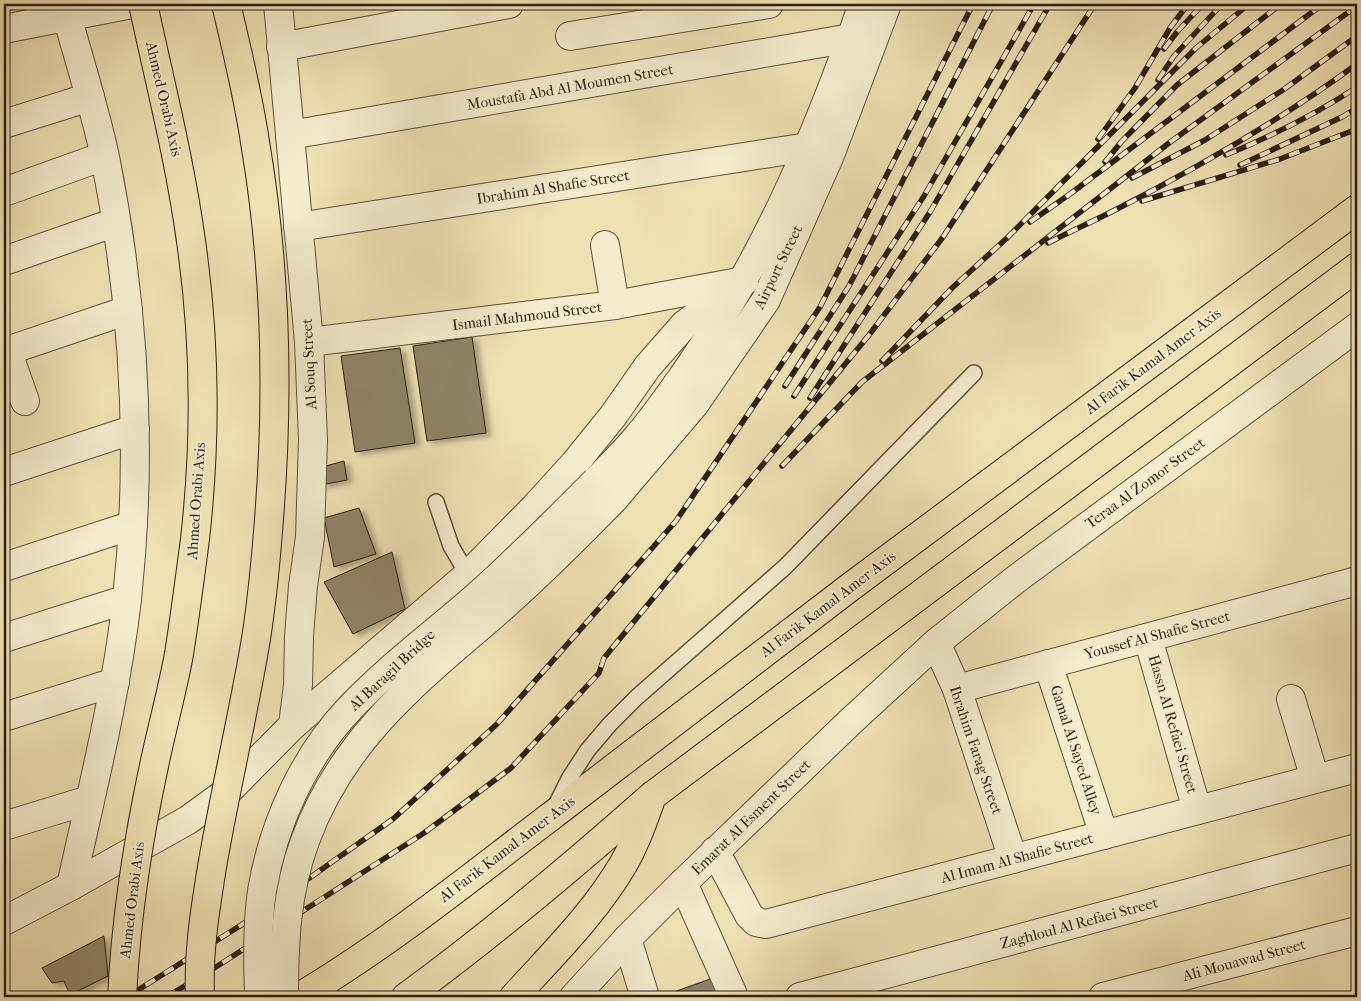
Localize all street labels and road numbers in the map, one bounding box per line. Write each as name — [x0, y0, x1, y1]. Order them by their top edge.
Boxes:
street label: Ahmed Orabi Axis — [142, 39, 186, 159]
street label: Moustafa Abd Al Moumen Street — [465, 60, 675, 114]
street label: Ibrahim Al Shafie Street — [475, 166, 631, 208]
street label: Airport Street — [749, 221, 806, 313]
street label: Ismail Mahmoud Street — [451, 298, 604, 334]
street label: Al Farik Kamal Amer Axis — [1081, 304, 1225, 419]
street label: Al Souq Street — [298, 317, 320, 411]
street label: Teraa Al Zomor Street — [1082, 433, 1209, 532]
street label: Ahmed Orabi Axis — [183, 441, 209, 561]
street label: Al Farik Kamal Amer Axis — [756, 547, 900, 662]
street label: Youssef Al Shafie Street — [1081, 607, 1233, 663]
street label: Al Baragil Bridge — [345, 625, 439, 715]
street label: Hassn Al Refaei Street — [1145, 653, 1202, 796]
street label: Ibrahim Farag Street — [946, 683, 1007, 817]
street label: Gamal Al Sayed Alley — [1047, 683, 1106, 818]
street label: Emarat Al Esment Street — [688, 755, 815, 879]
street label: Al Farik Kamal Amer Axis — [435, 792, 579, 907]
street label: Al Imam Al Shafie Street — [938, 829, 1096, 887]
street label: Ahmed Orabi Axis — [116, 840, 148, 960]
street label: Zaghloul Al Refaei Street — [998, 893, 1160, 953]
street label: Ali Mouawad Street — [1180, 935, 1308, 985]

